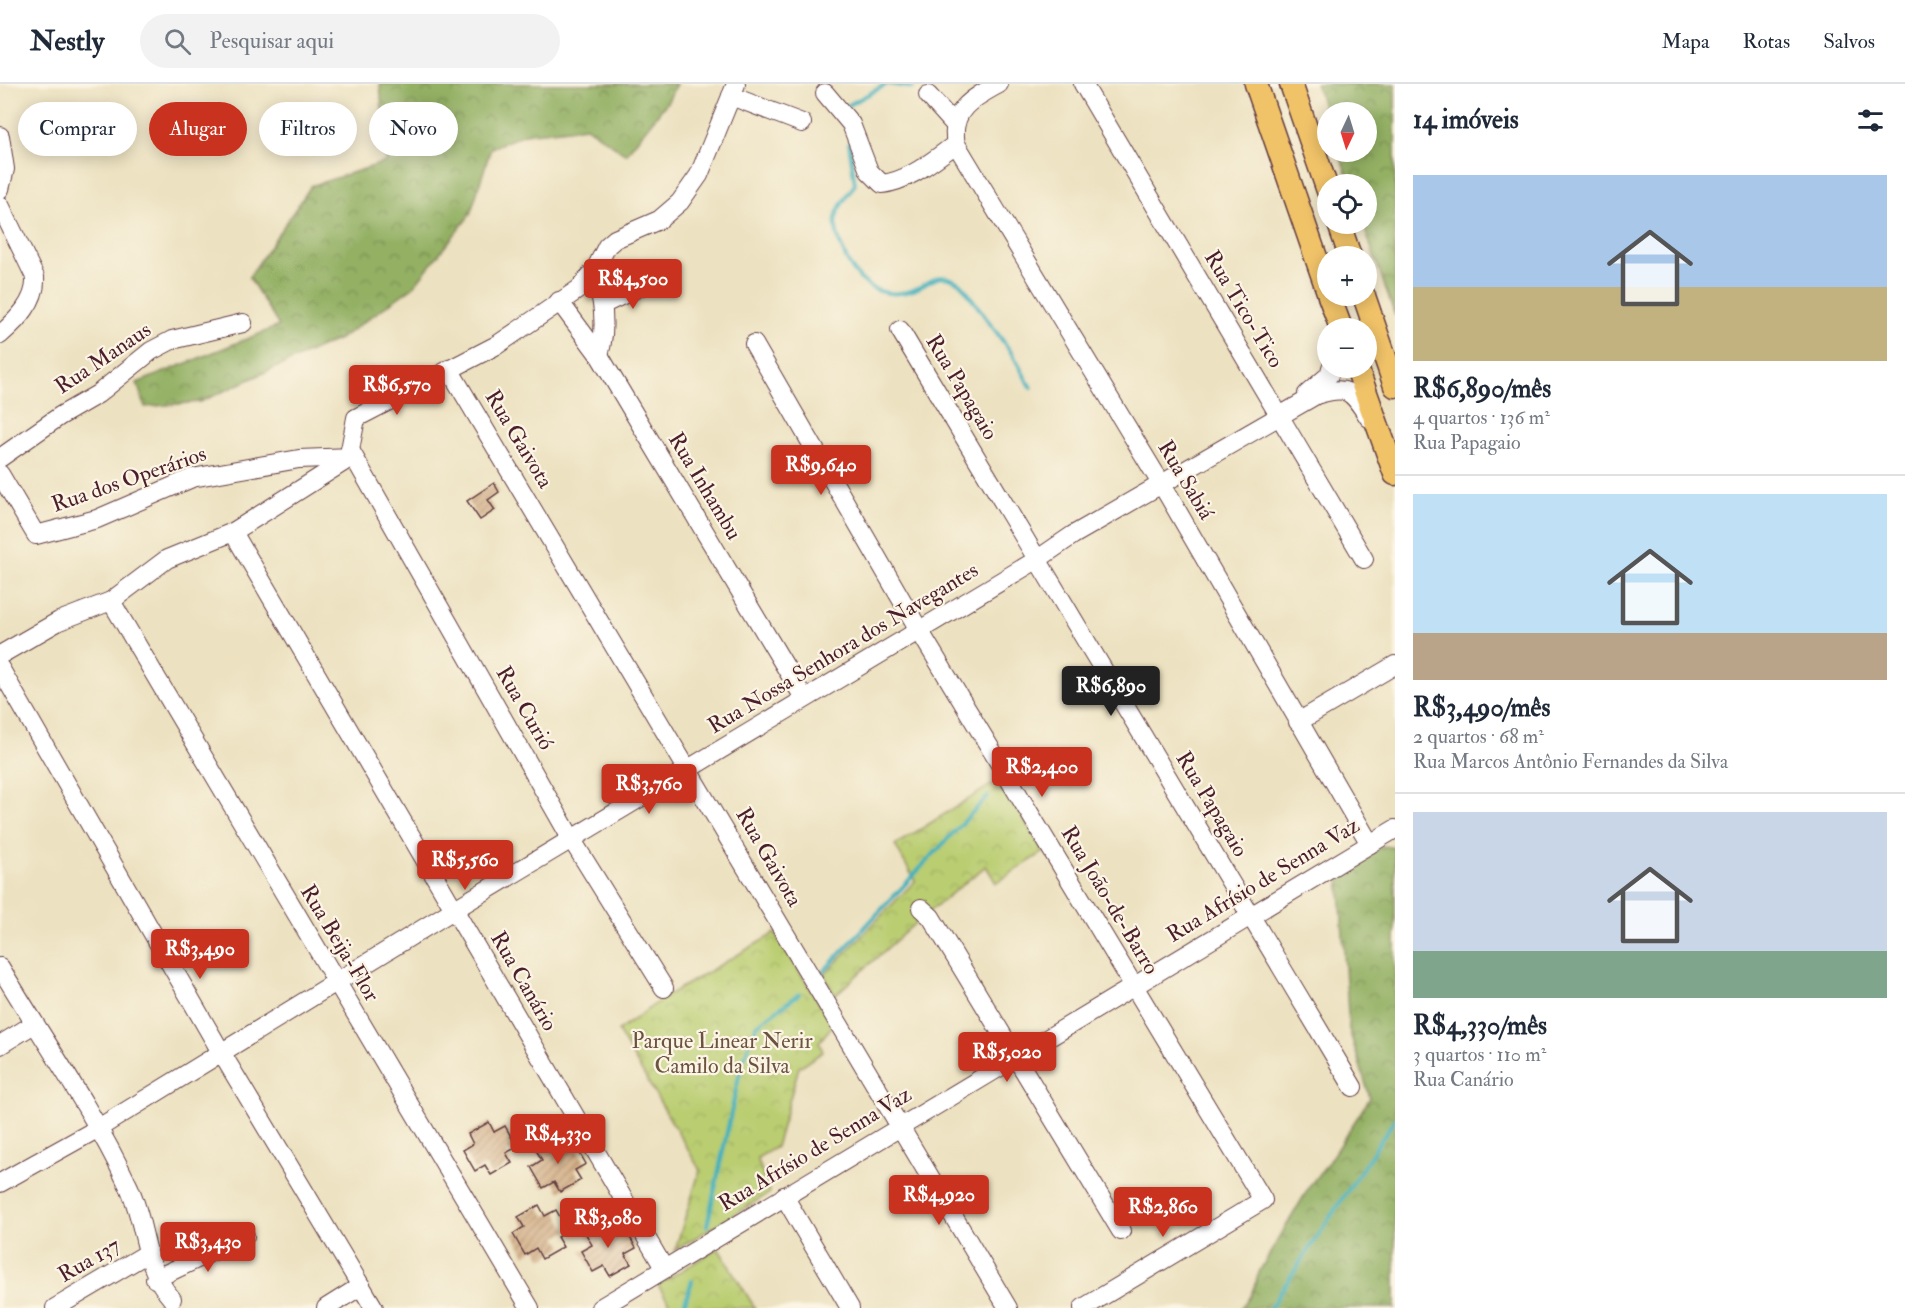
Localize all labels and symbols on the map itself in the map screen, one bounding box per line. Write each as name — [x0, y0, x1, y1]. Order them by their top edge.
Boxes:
north arrow — [1317, 102, 1377, 162]
street label: Rua Tico-Tico — [1198, 245, 1290, 373]
pin: R$4,500 — [578, 259, 688, 310]
street label: Rua Manaus — [50, 316, 156, 400]
street label: Rua Papagaio — [919, 329, 1004, 445]
pin: R$6,570 — [342, 365, 452, 416]
street label: Rua Gaivota — [479, 385, 560, 494]
street label: Rua Inhambu — [662, 427, 748, 545]
street label: Rua Sabiá — [1151, 435, 1221, 526]
street label: Rua dos Operários — [48, 439, 210, 520]
pin: R$9,640 — [766, 445, 876, 496]
street label: Rua Nossa Senhora dos Navegantes — [703, 556, 983, 740]
street label: Rua Curió — [490, 661, 560, 755]
pin: R$6,890 — [1056, 666, 1166, 717]
street label: Rua Papagaio — [1169, 746, 1254, 862]
pin: R$2,400 — [987, 747, 1097, 798]
pin: R$3,760 — [594, 764, 704, 815]
street label: Rua Gaivota — [729, 802, 809, 912]
street label: Rua Afrísio de Senna Vaz — [1161, 811, 1365, 949]
street label: Rua João-de-Barro — [1055, 821, 1165, 979]
pin: R$5,560 — [410, 840, 520, 891]
street label: Rua Beija-Flor — [294, 879, 386, 1007]
street label: Rua Canário — [484, 926, 564, 1036]
pin: R$3,490 — [145, 929, 255, 980]
park label: Parque Linear Nerir Camilo da Silva — [631, 1027, 813, 1080]
pin: R$5,020 — [952, 1032, 1062, 1083]
street label: Rua Afrísio de Senna Vaz — [713, 1080, 917, 1218]
pin: R$4,330 — [503, 1114, 613, 1165]
pin: R$4,920 — [884, 1175, 994, 1226]
pin: R$2,860 — [1108, 1187, 1218, 1238]
pin: R$3,080 — [553, 1198, 663, 1249]
pin: R$3,430 — [153, 1222, 263, 1273]
street label: Rua 137 — [53, 1231, 125, 1289]

